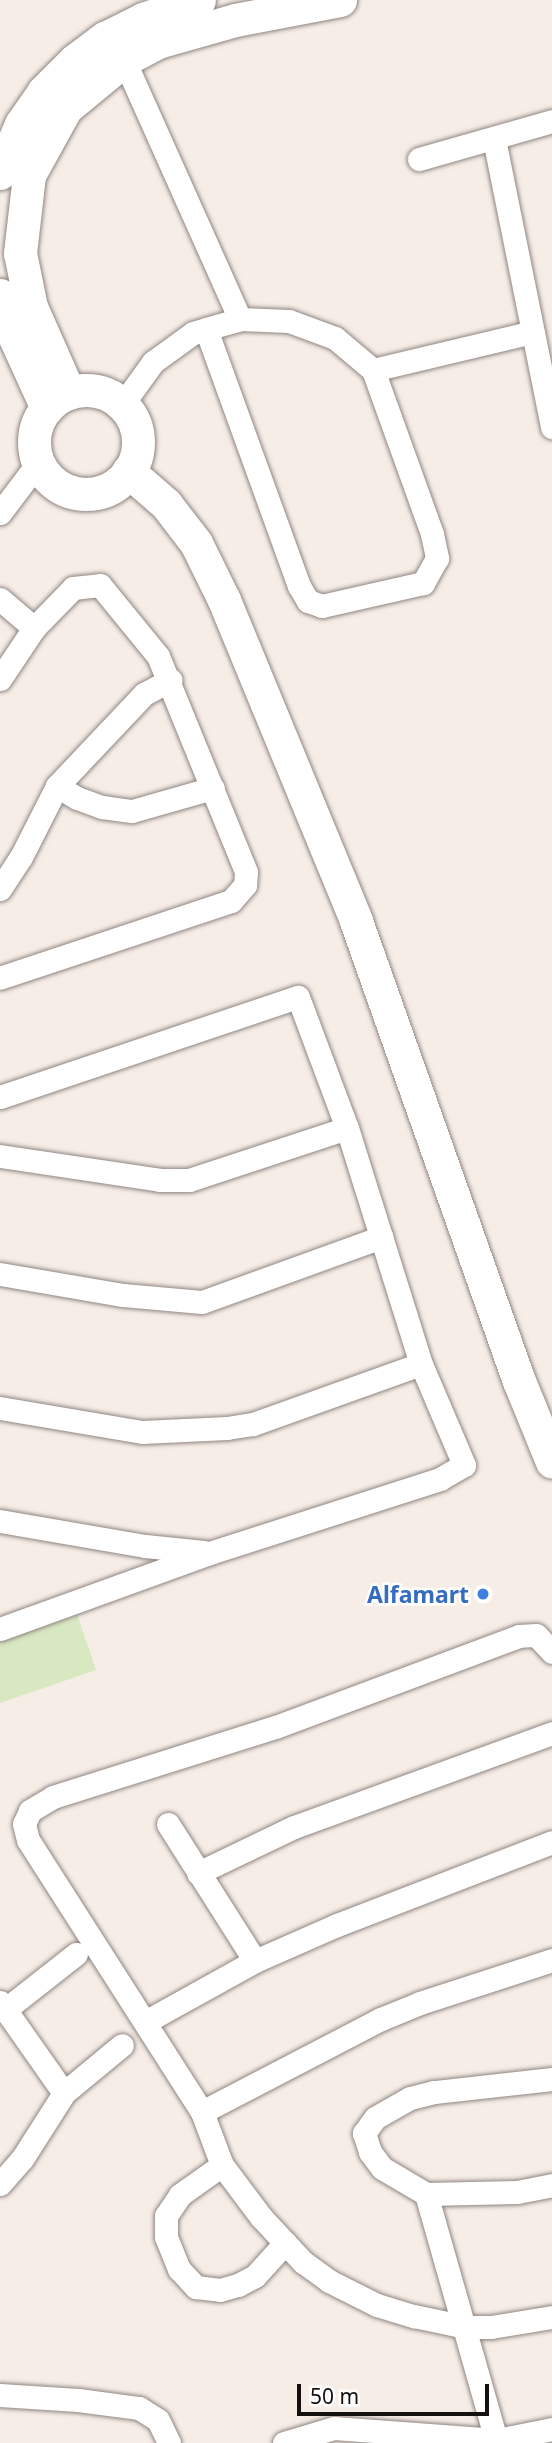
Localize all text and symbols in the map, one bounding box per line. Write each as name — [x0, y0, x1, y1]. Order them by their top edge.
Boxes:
place label: Alfamart — [367, 1580, 469, 1608]
marker: Alfamart — [475, 1586, 491, 1602]
scale bar — [300, 2370, 492, 2414]
text: 50 m — [310, 2382, 359, 2410]

